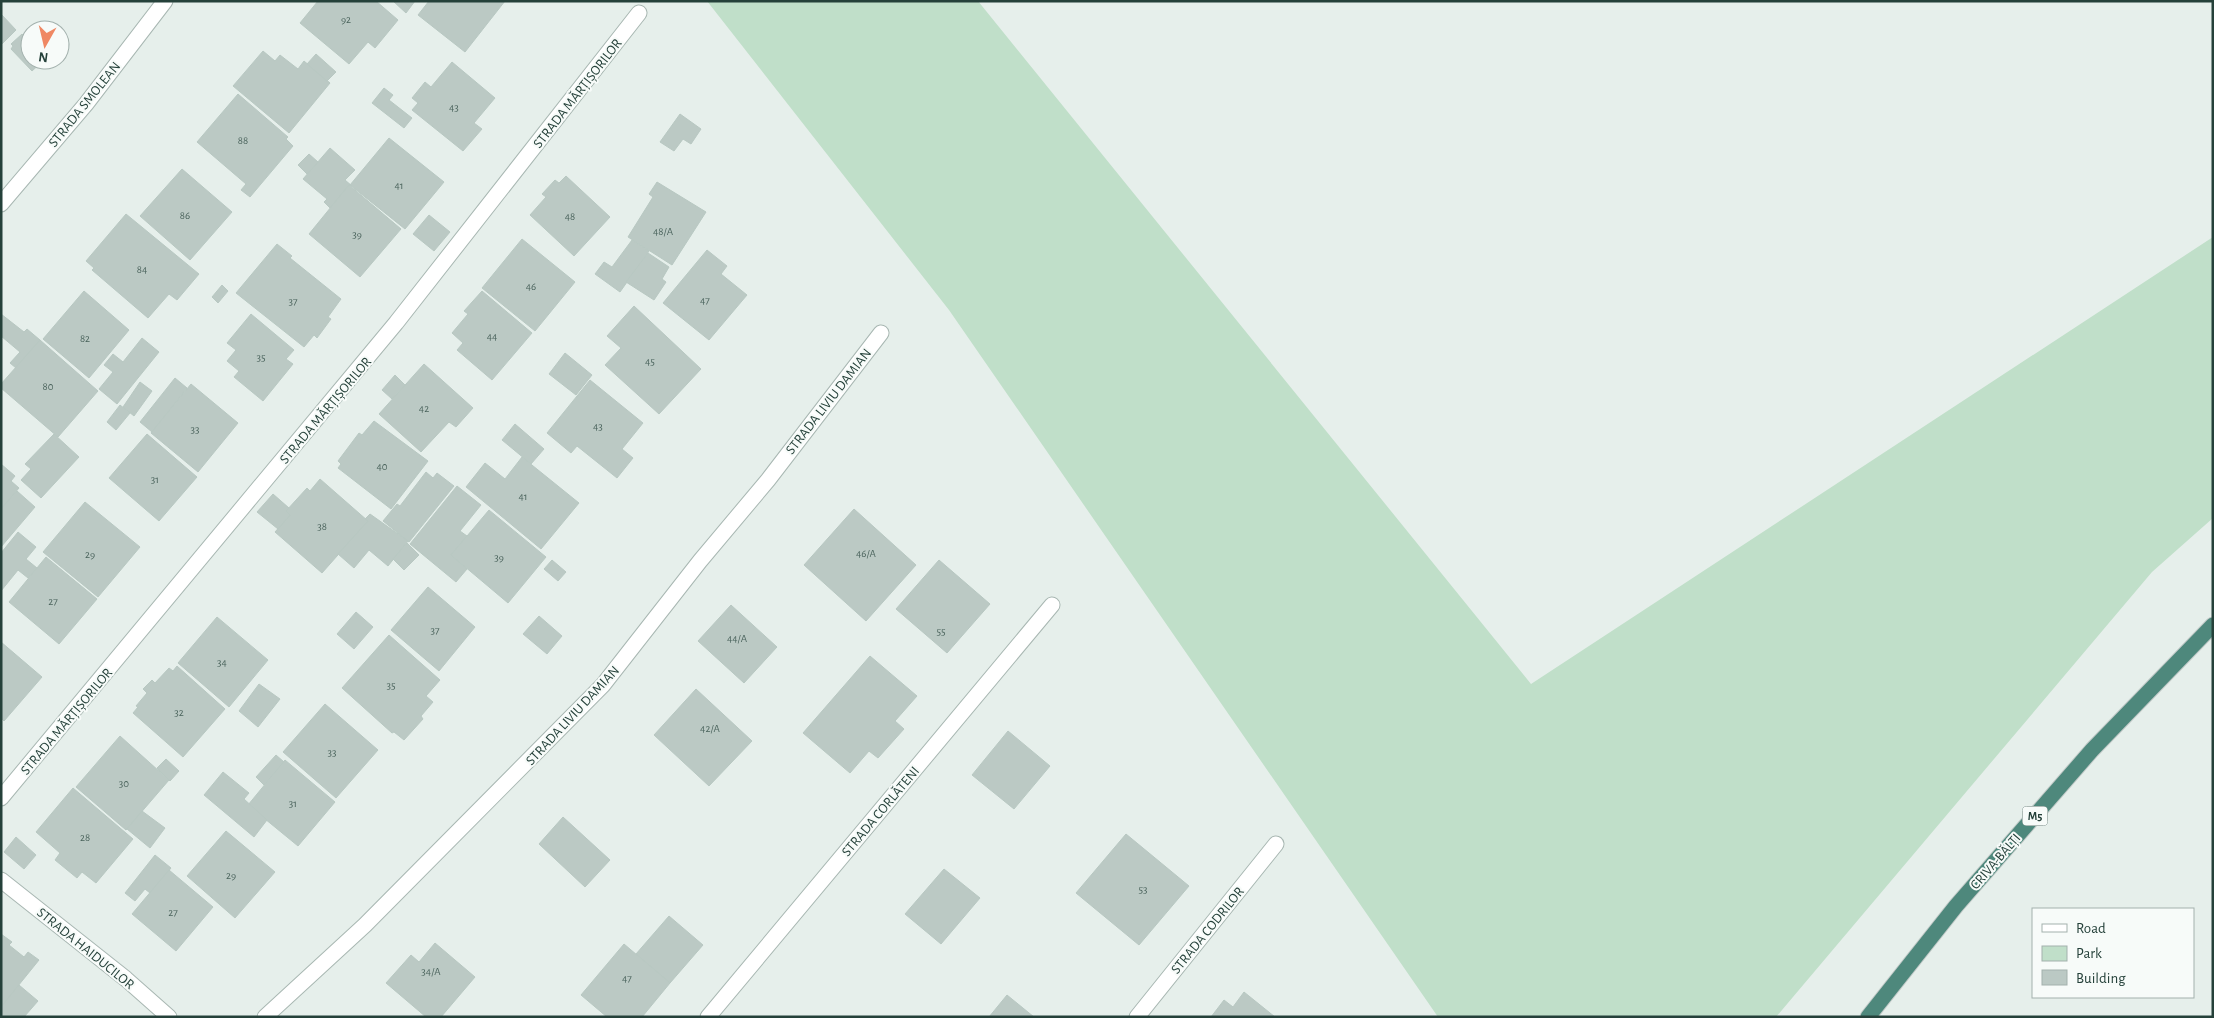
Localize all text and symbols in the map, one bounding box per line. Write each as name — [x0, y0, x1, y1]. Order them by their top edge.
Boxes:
house number: 92 — [341, 14, 351, 25]
north arrow — [20, 20, 70, 70]
street label: STRADA MĂRȚIȘORILOR — [529, 35, 626, 151]
street label: STRADA SMOLEAN — [44, 58, 124, 150]
house number: 43 — [449, 102, 459, 113]
house number: 88 — [238, 135, 248, 146]
house number: 41 — [394, 180, 404, 191]
house number: 86 — [180, 210, 190, 221]
house number: 48 — [565, 211, 575, 222]
house number: 48/A — [653, 226, 674, 237]
house number: 39 — [352, 229, 362, 240]
house number: 84 — [137, 264, 147, 275]
house number: 46 — [526, 281, 536, 292]
house number: 47 — [700, 295, 710, 306]
house number: 37 — [288, 296, 298, 307]
house number: 44 — [487, 331, 497, 342]
house number: 82 — [80, 333, 90, 344]
street label: STRADA LIVIU DAMIAN — [783, 346, 874, 457]
house number: 35 — [256, 352, 266, 363]
street label: STRADA MĂRȚIȘORILOR — [276, 353, 375, 467]
house number: 45 — [645, 356, 655, 367]
house number: 80 — [42, 381, 54, 392]
house number: 42 — [419, 403, 429, 414]
house number: 43 — [593, 421, 603, 432]
house number: 33 — [190, 424, 200, 435]
house number: 40 — [376, 461, 388, 472]
house number: 31 — [151, 474, 159, 485]
house number: 41 — [518, 491, 528, 502]
house number: 38 — [317, 521, 327, 532]
house number: 46/A — [856, 548, 877, 559]
house number: 29 — [85, 549, 95, 560]
house number: 39 — [494, 552, 504, 563]
house number: 27 — [48, 596, 58, 607]
house number: 37 — [430, 625, 440, 636]
house number: 55 — [936, 626, 946, 637]
house number: 44/A — [727, 633, 748, 644]
house number: 34 — [217, 657, 227, 668]
street label: STRADA LIVIU DAMIAN — [523, 663, 622, 768]
street label: STRADA MĂRȚIȘORILOR — [17, 664, 116, 778]
house number: 35 — [386, 680, 396, 691]
house number: 32 — [174, 707, 184, 718]
house number: 42/A — [700, 723, 721, 734]
house number: 33 — [327, 747, 337, 758]
street label: STRADA CORLĂTENI — [838, 763, 922, 859]
house number: 30 — [119, 778, 129, 789]
house number: 31 — [289, 798, 297, 809]
road number: M5 — [2022, 806, 2048, 826]
street label: CRIVA-BĂLȚI — [1966, 830, 2024, 893]
house number: 28 — [80, 832, 90, 843]
house number: 29 — [226, 870, 236, 881]
house number: 53 — [1138, 884, 1148, 895]
street label: STRADA CODRILOR — [1169, 884, 1247, 977]
street label: STRADA HAIDUCILOR — [34, 905, 137, 992]
house number: 27 — [168, 907, 178, 918]
legend — [2032, 908, 2194, 998]
text: Road — [2076, 921, 2106, 936]
text: Park — [2076, 946, 2102, 961]
house number: 34/A — [421, 966, 441, 977]
text: Building — [2076, 971, 2126, 986]
house number: 47 — [622, 973, 632, 984]

